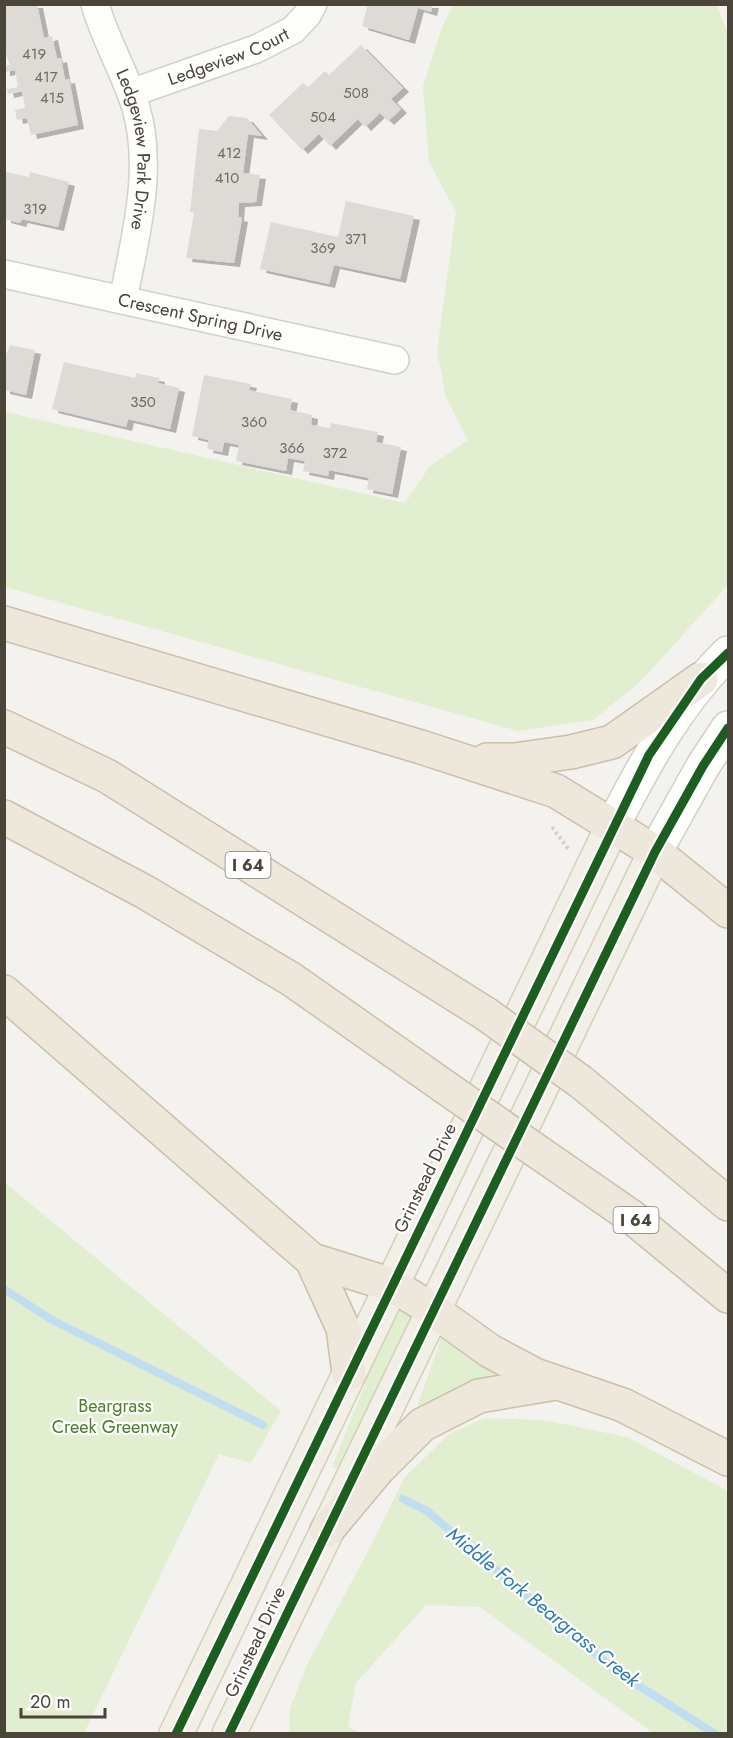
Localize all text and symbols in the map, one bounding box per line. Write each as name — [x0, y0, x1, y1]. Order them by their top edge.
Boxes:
street label: Ledgeview Court — [164, 21, 294, 92]
house number: 419 — [22, 43, 46, 65]
street label: Ledgeview Park Drive — [109, 65, 156, 232]
house number: 417 — [34, 66, 58, 88]
house number: 508 — [343, 82, 369, 104]
house number: 415 — [40, 87, 64, 109]
house number: 504 — [310, 106, 336, 128]
house number: 412 — [217, 142, 241, 164]
house number: 410 — [215, 167, 239, 189]
house number: 319 — [23, 198, 47, 220]
house number: 371 — [345, 228, 367, 250]
house number: 369 — [310, 237, 336, 259]
street label: Crescent Spring Drive — [115, 286, 285, 348]
house number: 350 — [130, 391, 156, 413]
house number: 360 — [241, 411, 267, 433]
house number: 366 — [279, 437, 305, 459]
house number: 372 — [323, 442, 347, 464]
road number: I 64 — [226, 852, 270, 878]
street label: Grinstead Drive — [387, 1119, 463, 1237]
road number: I 64 — [614, 1207, 658, 1233]
park label: Beargrass Creek Greenway — [52, 1393, 178, 1440]
water label: Middle Fork Beargrass Creek — [440, 1520, 647, 1695]
street label: Grinstead Drive — [218, 1582, 292, 1702]
scale bar — [21, 1681, 105, 1719]
text: 20 m — [30, 1689, 70, 1715]

